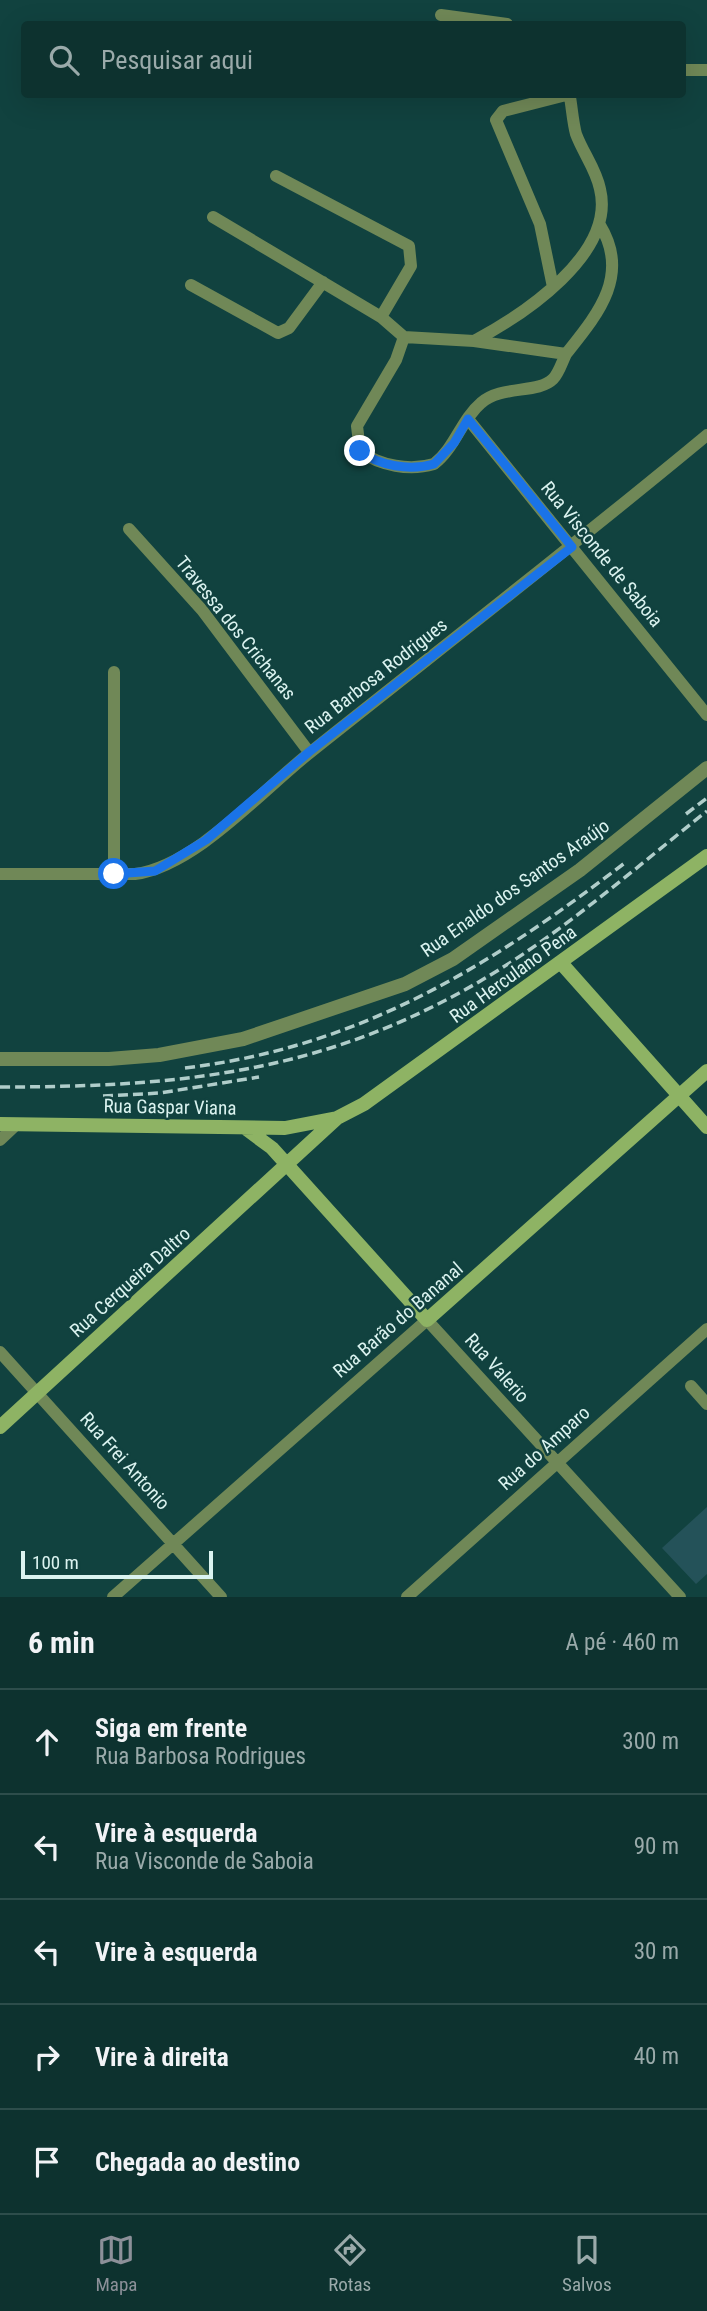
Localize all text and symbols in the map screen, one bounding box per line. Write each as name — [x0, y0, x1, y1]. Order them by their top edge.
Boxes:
search box — [21, 21, 686, 98]
icon: search — [45, 41, 83, 79]
text: Pesquisar aqui — [101, 45, 253, 75]
route end — [344, 435, 375, 466]
street label: Rua Visconde de Saboia — [536, 477, 668, 631]
street label: Travessa dos Crichanas — [171, 552, 301, 704]
street label: Rua Barbosa Rodrigues — [300, 613, 452, 739]
street label: Rua Enaldo dos Santos Araújo — [416, 814, 614, 962]
route start — [98, 858, 129, 889]
street label: Rua Herculano Pena — [445, 920, 581, 1028]
street label: Rua Gaspar Viana — [103, 1094, 237, 1120]
street label: Rua Cerqueira Daltro — [65, 1222, 195, 1342]
street label: Rua Barão do Bananal — [328, 1257, 468, 1383]
street label: Rua Valerio — [460, 1329, 534, 1407]
street label: Rua do Amparo — [494, 1401, 594, 1495]
street label: Rua Frei Antonio — [75, 1408, 175, 1514]
scale bar — [21, 1548, 214, 1580]
text: 100 m — [32, 1551, 79, 1574]
text: 6 min — [28, 1625, 95, 1660]
text: A pé · 460 m — [566, 1629, 679, 1656]
text: Siga em frente — [95, 1713, 247, 1743]
icon: ahead — [28, 1723, 66, 1761]
text: 300 m — [622, 1728, 679, 1755]
text: Rua Barbosa Rodrigues — [95, 1743, 306, 1770]
text: Vire à esquerda — [95, 1818, 258, 1848]
icon: left — [28, 1828, 66, 1866]
text: 90 m — [634, 1833, 679, 1860]
text: Rua Visconde de Saboia — [95, 1848, 314, 1875]
icon: left — [28, 1933, 66, 1971]
text: Vire à esquerda — [95, 1937, 258, 1967]
text: 30 m — [634, 1938, 679, 1965]
icon: right — [28, 2038, 66, 2076]
text: Vire à direita — [95, 2042, 229, 2072]
text: 40 m — [634, 2043, 679, 2070]
icon: arrive — [28, 2143, 66, 2181]
text: Chegada ao destino — [95, 2147, 300, 2177]
tab: Mapa — [95, 2231, 137, 2296]
tab: Rotas — [328, 2231, 371, 2296]
tab: Salvos — [562, 2231, 612, 2296]

